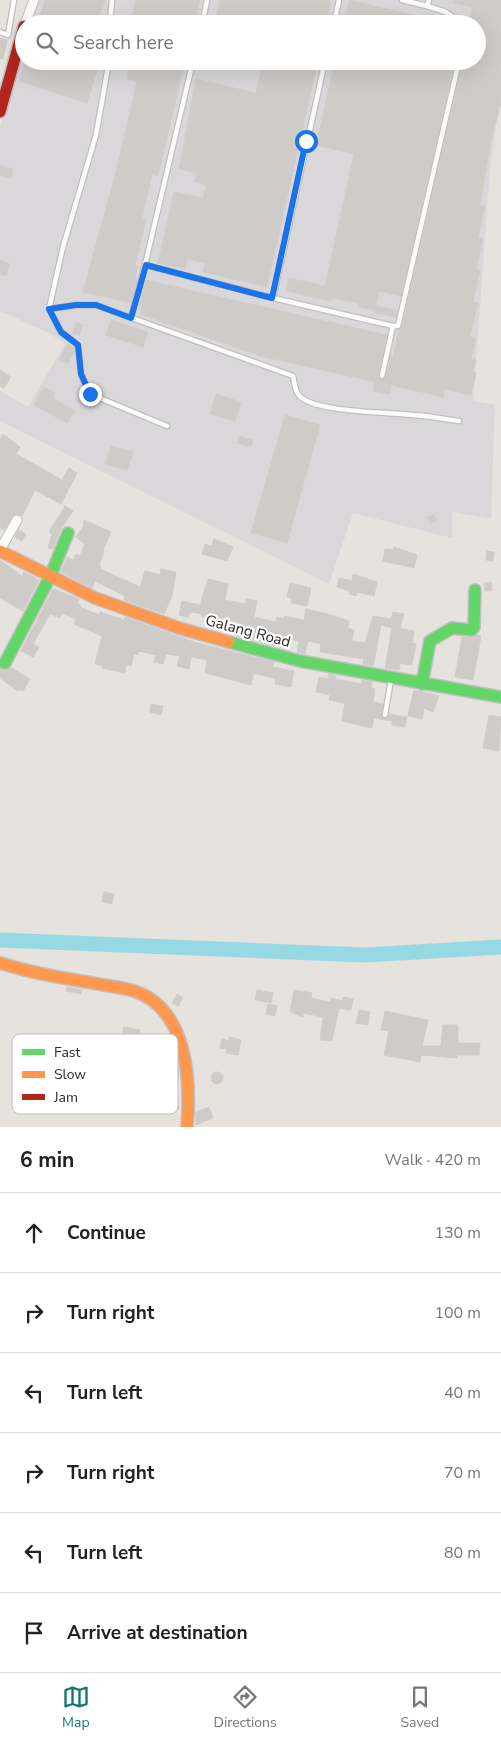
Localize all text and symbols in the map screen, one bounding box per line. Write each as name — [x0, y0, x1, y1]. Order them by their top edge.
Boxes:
search box — [15, 15, 486, 70]
icon: search — [33, 29, 61, 57]
text: Search here — [73, 30, 174, 56]
route start — [295, 130, 318, 153]
route end — [79, 383, 102, 406]
street label: Galang Road — [203, 610, 293, 652]
legend — [12, 1034, 178, 1114]
text: Fast — [54, 1043, 80, 1062]
text: Slow — [54, 1065, 86, 1084]
text: Jam — [53, 1088, 78, 1107]
text: 6 min — [20, 1146, 74, 1174]
text: Walk · 420 m — [385, 1149, 481, 1171]
icon: ahead — [20, 1219, 48, 1247]
text: Continue — [67, 1220, 146, 1246]
text: 130 m — [434, 1222, 481, 1244]
icon: right — [20, 1299, 48, 1327]
text: Turn right — [67, 1300, 154, 1326]
text: 100 m — [434, 1302, 481, 1324]
icon: left — [20, 1379, 48, 1407]
text: Turn left — [67, 1380, 142, 1406]
text: 40 m — [444, 1382, 481, 1404]
icon: right — [20, 1459, 48, 1487]
text: Turn right — [67, 1460, 154, 1486]
text: 70 m — [444, 1462, 481, 1484]
icon: left — [20, 1539, 48, 1567]
text: Turn left — [67, 1540, 142, 1566]
text: 80 m — [444, 1542, 481, 1564]
icon: arrive — [20, 1619, 48, 1647]
text: Arrive at destination — [67, 1620, 248, 1646]
tab: Map — [62, 1683, 90, 1732]
tab: Directions — [214, 1683, 277, 1732]
tab: Saved — [400, 1683, 439, 1732]

